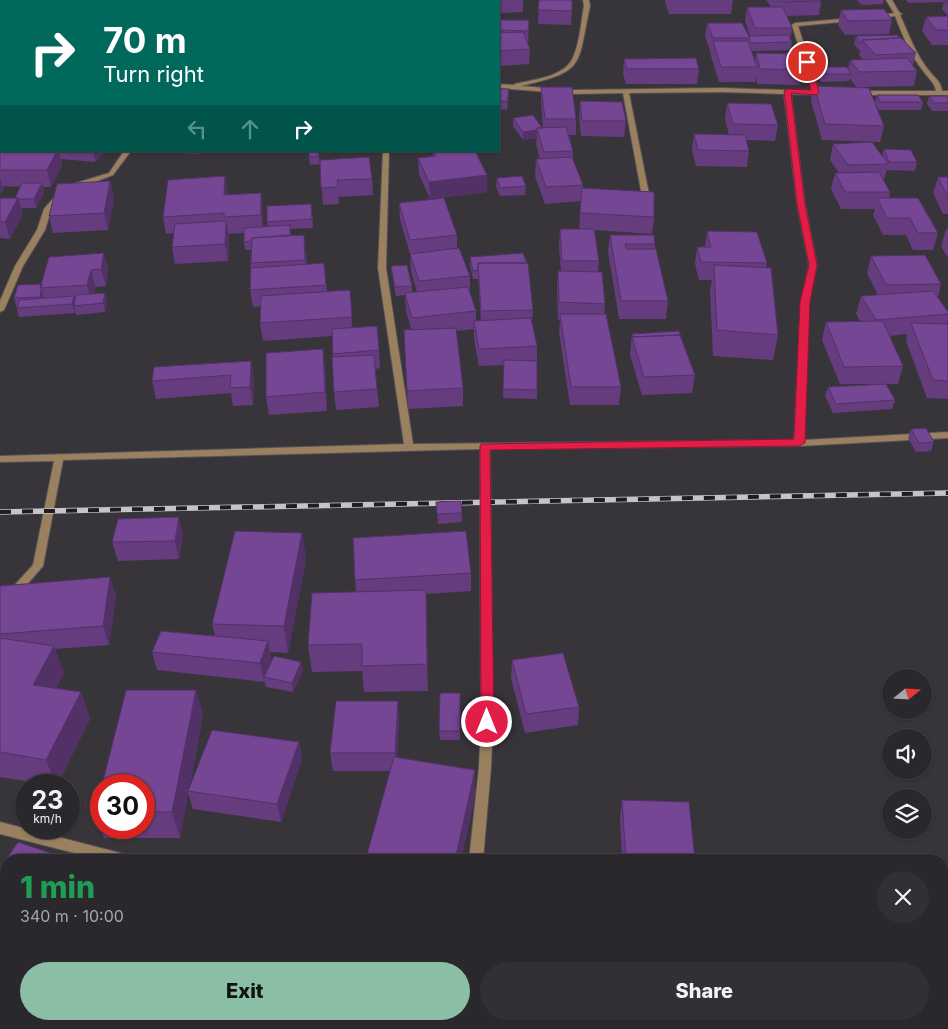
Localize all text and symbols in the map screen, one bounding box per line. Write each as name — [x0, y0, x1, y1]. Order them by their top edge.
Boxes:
text: 70 m — [103, 19, 187, 61]
icon: right — [20, 20, 85, 85]
pin — [786, 41, 828, 83]
icon: arrive — [793, 48, 821, 76]
text: Turn right — [103, 61, 204, 87]
icon: left — [183, 115, 211, 143]
icon: ahead — [236, 115, 264, 143]
icon: right — [289, 115, 317, 143]
north arrow — [882, 669, 932, 719]
map controls — [882, 669, 932, 839]
position arrow — [460, 695, 512, 747]
button: sound — [882, 729, 932, 779]
speed limit sign: 30 — [90, 774, 155, 839]
text: 23 — [32, 785, 63, 815]
button: layers — [882, 789, 932, 839]
text: km/h — [33, 811, 62, 826]
text: 1 min — [20, 869, 95, 905]
button: close — [877, 871, 929, 923]
text: 340 m · 10:00 — [20, 906, 124, 926]
button: Exit — [20, 962, 470, 1020]
button: Share — [480, 962, 929, 1020]

